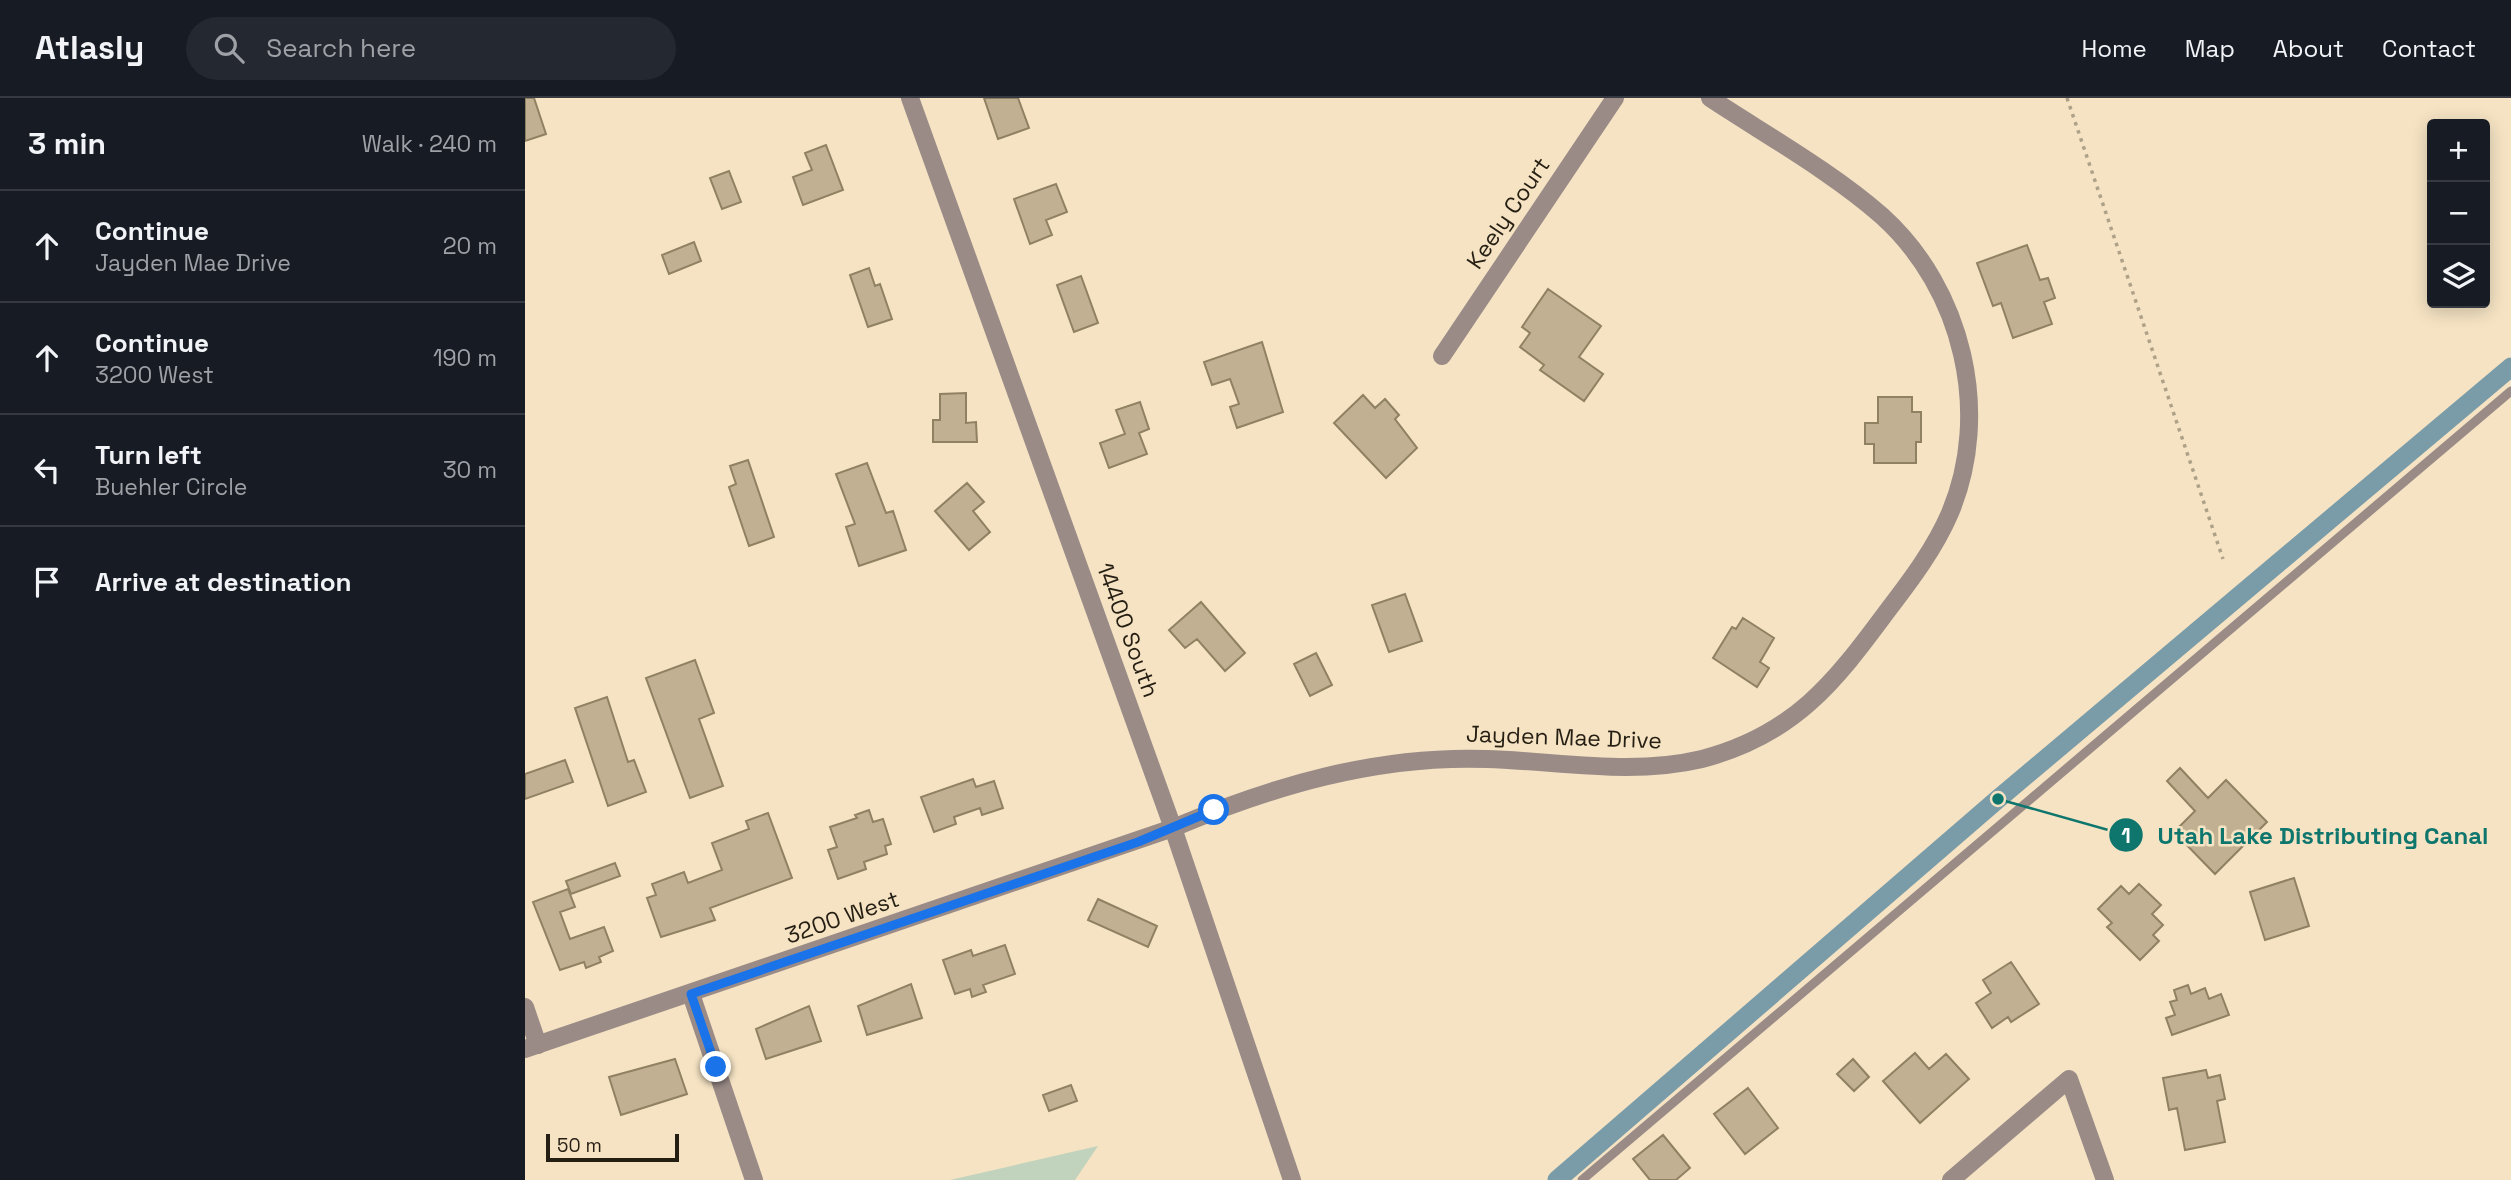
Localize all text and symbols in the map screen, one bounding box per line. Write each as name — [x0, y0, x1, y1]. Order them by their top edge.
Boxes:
search box — [186, 17, 676, 80]
text: Atlasly — [35, 27, 144, 69]
icon: search — [210, 29, 248, 67]
text: Search here — [266, 31, 416, 65]
text: Home — [2081, 33, 2147, 64]
text: Map — [2185, 33, 2235, 64]
text: About — [2273, 33, 2344, 64]
text: Contact — [2382, 33, 2476, 64]
map controls — [2427, 119, 2490, 308]
button: + — [2427, 119, 2490, 182]
text: 3 min — [28, 124, 106, 163]
text: Walk · 240 m — [362, 129, 497, 159]
street label: Keely Court — [1460, 151, 1556, 275]
button: − — [2427, 182, 2490, 245]
text: Continue — [95, 214, 209, 248]
icon: ahead — [28, 227, 66, 265]
text: 20 m — [443, 231, 497, 261]
button: layers — [2427, 245, 2490, 308]
text: Jayden Mae Drive — [95, 248, 291, 278]
text: Continue — [95, 326, 209, 360]
icon: ahead — [28, 339, 66, 377]
text: 190 m — [433, 343, 497, 373]
text: 3200 West — [95, 360, 214, 390]
text: Turn left — [95, 438, 202, 472]
icon: left — [28, 451, 66, 489]
text: 30 m — [443, 455, 497, 485]
text: Buehler Circle — [95, 472, 248, 502]
street label: 14400 South — [1090, 559, 1166, 701]
icon: arrive — [28, 563, 66, 601]
text: Arrive at destination — [95, 565, 352, 599]
street label: Jayden Mae Drive — [1466, 719, 1662, 755]
route start — [1198, 794, 1229, 825]
callout: Utah Lake Distributing Canal — [2109, 813, 2503, 858]
text: Utah Lake Distributing Canal — [2158, 820, 2488, 851]
text: 1 — [2121, 822, 2131, 849]
street label: 3200 West — [781, 883, 903, 951]
route end — [700, 1051, 731, 1082]
scale bar — [546, 1131, 679, 1163]
text: 50 m — [557, 1133, 602, 1158]

